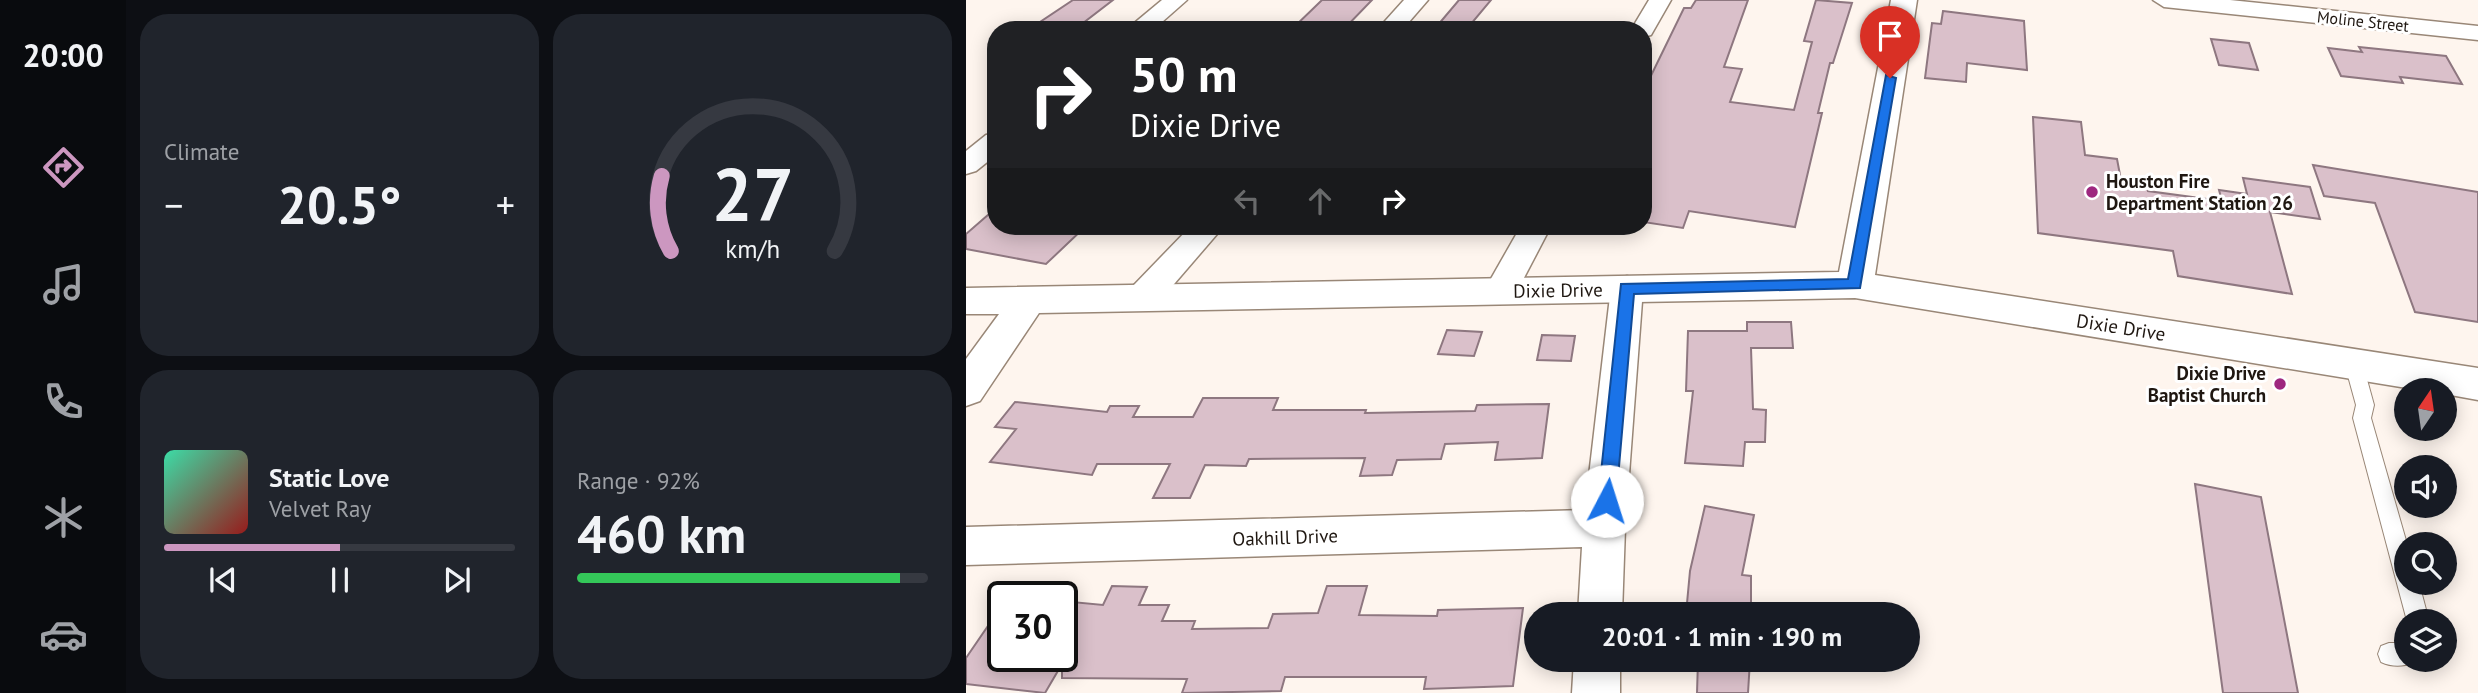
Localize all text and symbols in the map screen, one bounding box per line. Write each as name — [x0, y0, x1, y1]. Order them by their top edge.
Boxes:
pin — [1860, 6, 1920, 78]
street label: Moline Street — [2316, 6, 2410, 36]
icon: arrive — [1871, 17, 1909, 55]
text: 20:00 — [22, 34, 104, 76]
text: 50 m — [1130, 42, 1237, 106]
icon: right — [1015, 49, 1106, 140]
text: Dixie Drive — [1130, 104, 1281, 146]
text: Climate — [164, 137, 239, 166]
icon: directions — [39, 143, 88, 192]
text: 27 — [711, 147, 794, 241]
place label: Houston Fire Department Station 26 — [2106, 169, 2293, 215]
text: 20.5° — [278, 171, 401, 238]
text: − — [164, 180, 183, 229]
text: + — [496, 180, 515, 229]
icon: left — [1228, 182, 1266, 220]
icon: ahead — [1301, 182, 1339, 220]
icon: right — [1374, 182, 1412, 220]
marker: Houston Fire Department Station 26 — [2084, 184, 2100, 200]
text: km/h — [725, 233, 780, 265]
icon: music — [39, 260, 88, 309]
street label: Dixie Drive — [1513, 277, 1603, 303]
street label: Dixie Drive — [2075, 308, 2167, 346]
place label: Dixie Drive Baptist Church — [2148, 361, 2266, 407]
marker: Dixie Drive Baptist Church — [2272, 376, 2288, 392]
icon: phone — [39, 377, 88, 426]
north arrow — [2394, 378, 2457, 441]
map controls — [2394, 378, 2457, 672]
button: sound — [2394, 455, 2457, 518]
text: Static Love — [269, 461, 390, 494]
position arrow — [1570, 464, 1644, 538]
text: Range · 92% — [577, 466, 700, 495]
icon: climate — [39, 493, 88, 542]
text: Velvet Ray — [269, 494, 371, 523]
text: 460 km — [577, 500, 746, 567]
street label: Oakhill Drive — [1232, 523, 1338, 551]
button: search — [2394, 532, 2457, 595]
icon: previous — [204, 561, 242, 599]
icon: pause — [321, 561, 359, 599]
icon: next — [438, 561, 476, 599]
speed limit sign: 30 — [987, 581, 1078, 672]
button: layers — [2394, 609, 2457, 672]
icon: car — [39, 610, 88, 659]
text: 20:01 · 1 min · 190 m — [1602, 620, 1842, 653]

